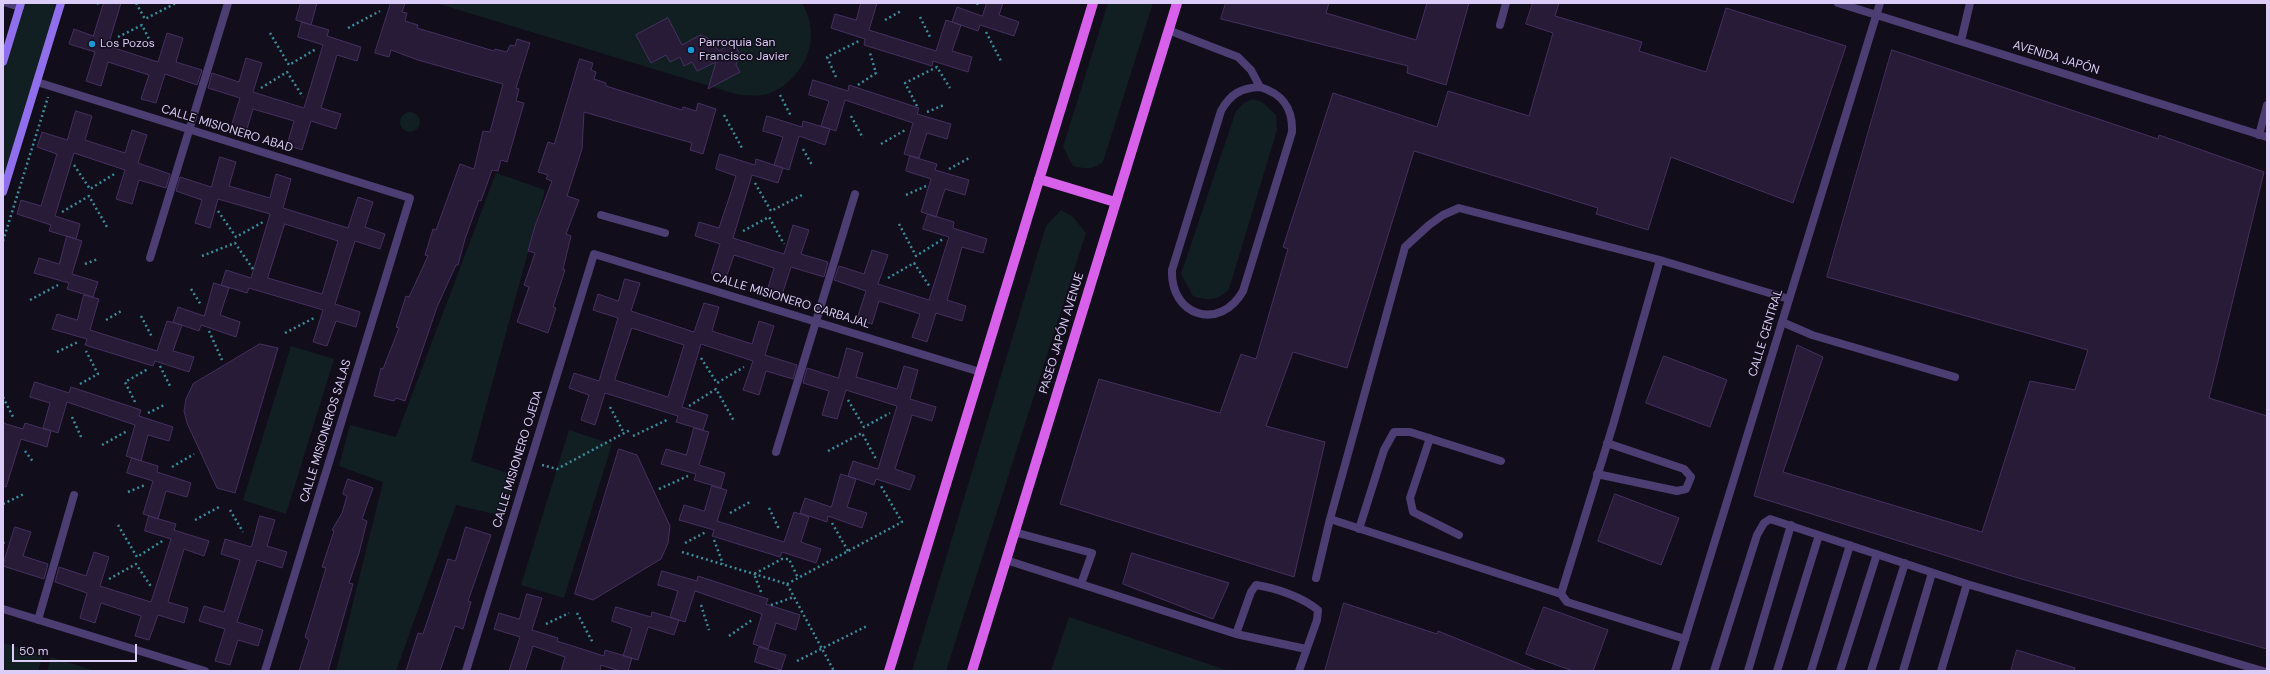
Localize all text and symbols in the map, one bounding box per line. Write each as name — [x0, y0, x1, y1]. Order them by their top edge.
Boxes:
place label: Parroquia San Francisco Javier — [699, 36, 789, 64]
place label: Los Pozos — [100, 37, 155, 51]
street label: AVENIDA JAPÓN — [2011, 38, 2101, 78]
marker: Los Pozos — [87, 39, 97, 49]
marker: Parroquia San Francisco Javier — [686, 45, 696, 55]
street label: CALLE MISIONERO ABAD — [159, 102, 295, 156]
street label: CALLE MISIONERO CARBAJAL — [710, 270, 872, 332]
street label: PASEO JAPÓN AVENUE — [1037, 271, 1087, 395]
street label: CALLE CENTRAL — [1746, 287, 1786, 379]
street label: CALLE MISIONEROS SALAS — [297, 358, 355, 504]
street label: CALLE MISIONERO OJEDA — [490, 388, 546, 530]
scale bar — [14, 636, 139, 662]
text: 50 m — [19, 643, 48, 659]

